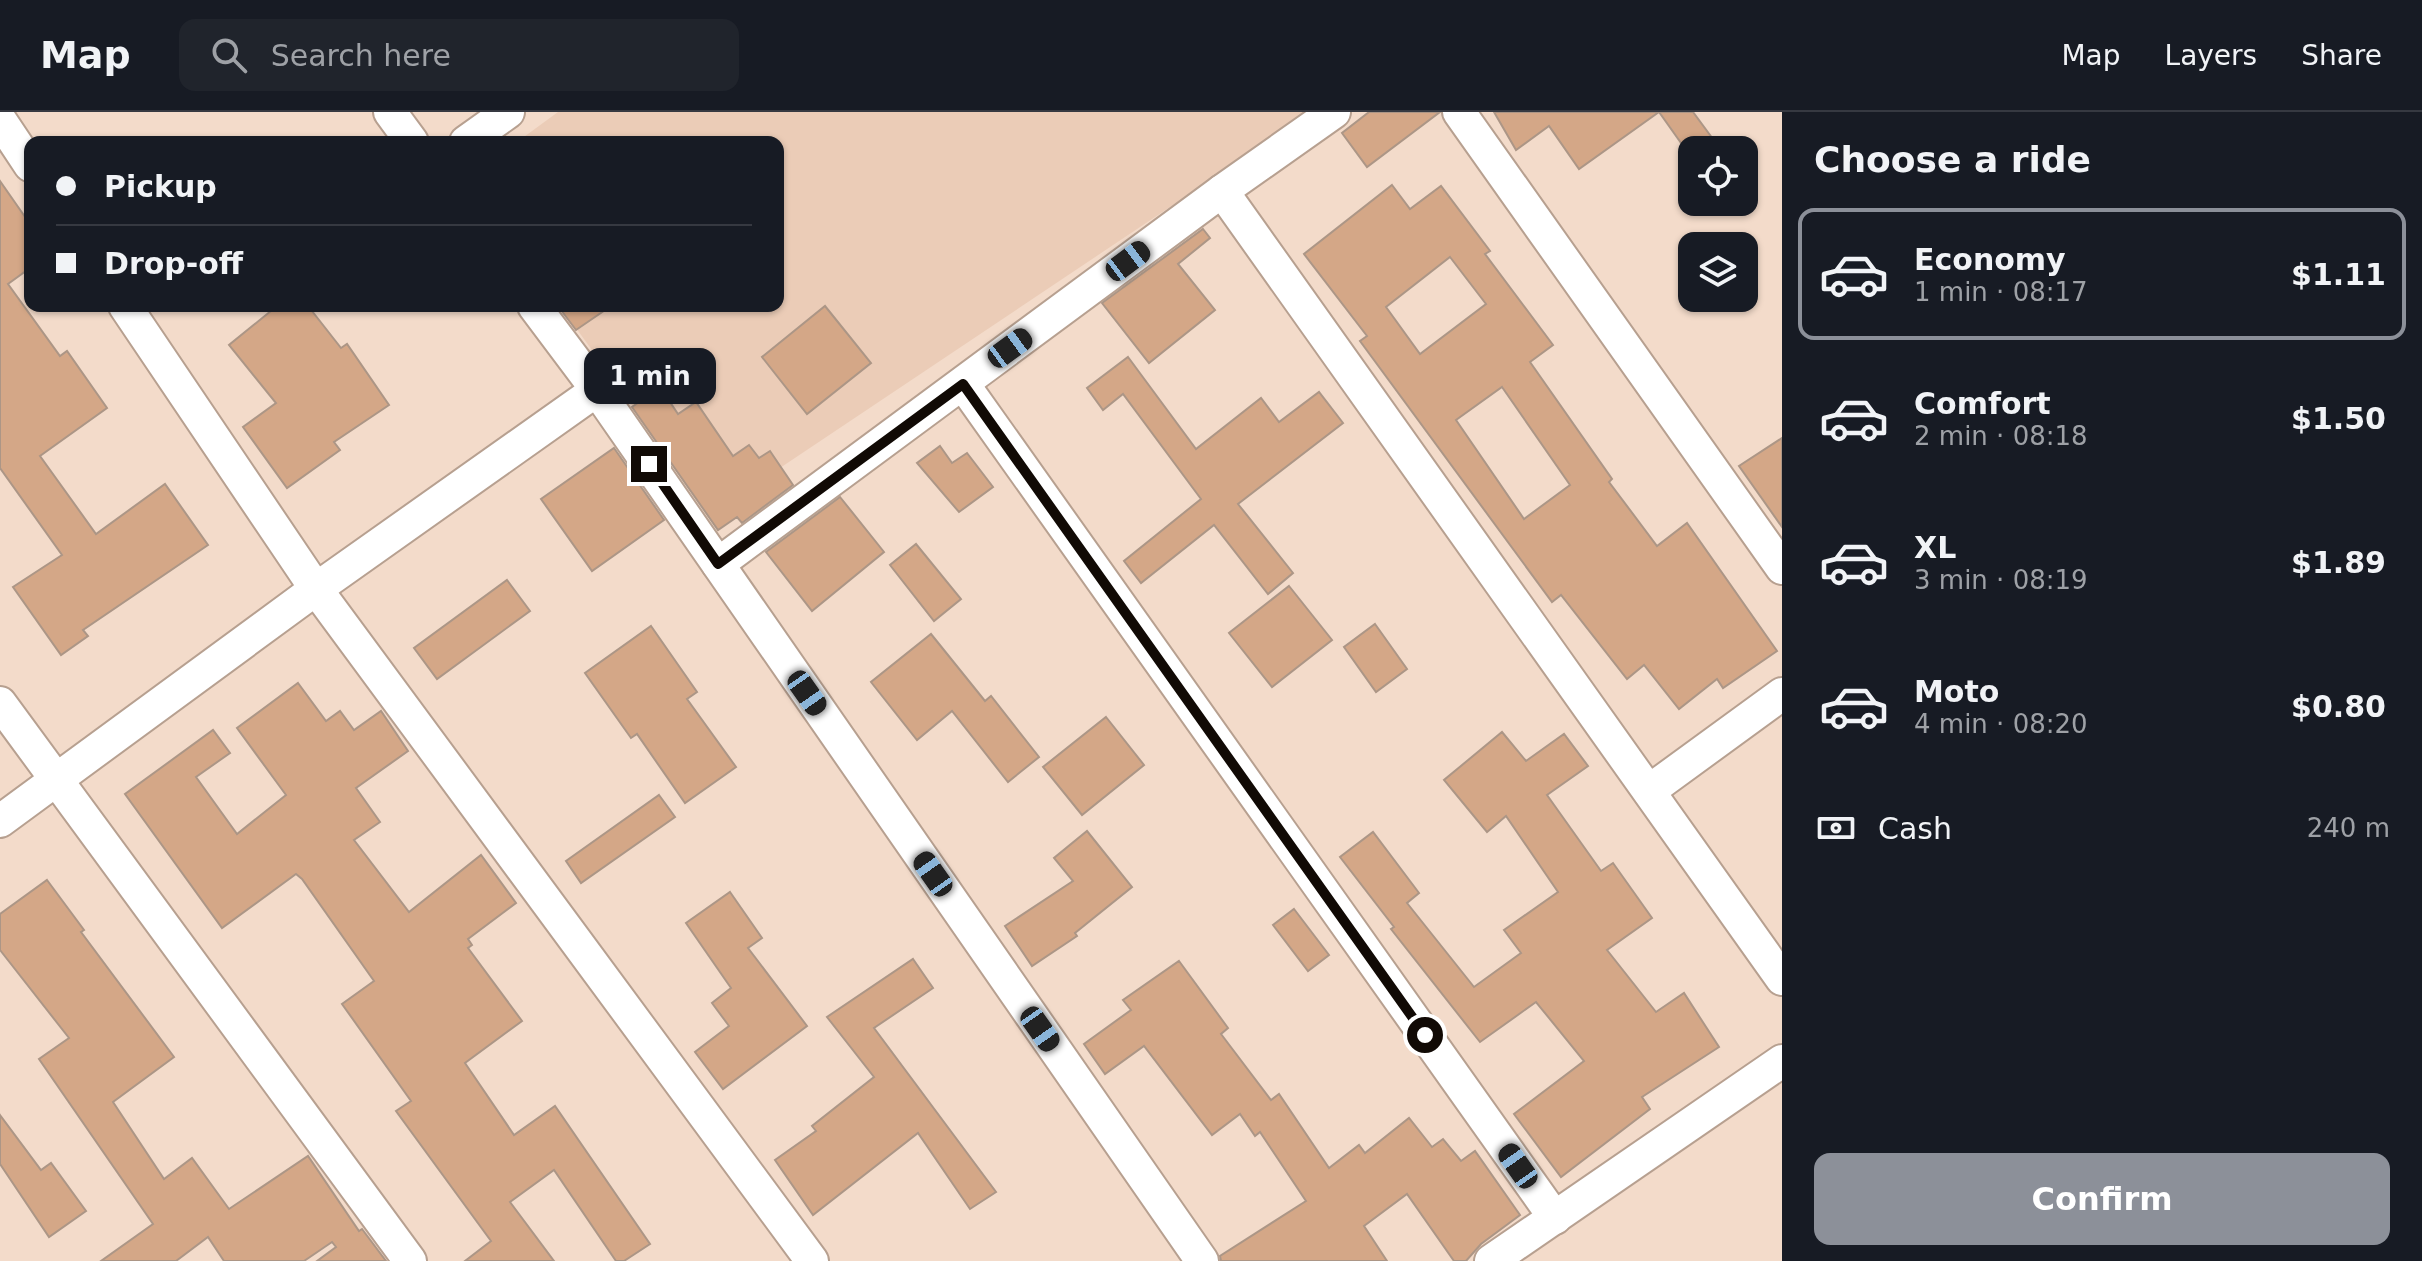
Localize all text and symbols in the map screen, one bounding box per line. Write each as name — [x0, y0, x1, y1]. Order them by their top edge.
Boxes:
search box — [179, 19, 739, 91]
text: Map — [40, 33, 131, 77]
icon: search — [207, 33, 251, 77]
text: Search here — [271, 38, 451, 73]
text: Map — [2061, 39, 2121, 72]
text: Layers — [2165, 39, 2257, 72]
text: Share — [2301, 39, 2382, 72]
map controls — [1678, 136, 1758, 312]
button: locate — [1678, 136, 1758, 216]
text: Choose a ride — [1814, 139, 2091, 180]
text: Pickup — [104, 169, 217, 204]
button: layers — [1678, 232, 1758, 312]
car — [1102, 237, 1154, 285]
icon: car — [1818, 238, 1890, 310]
text: Economy — [1914, 242, 2066, 277]
text: Drop-off — [104, 246, 243, 281]
text: $1.11 — [2291, 257, 2386, 292]
text: 1 min · 08:17 — [1914, 277, 2088, 307]
car — [984, 324, 1036, 372]
callout: 1 min — [583, 348, 715, 404]
text: 1 min — [609, 361, 691, 391]
icon: car — [1818, 382, 1890, 454]
text: Comfort — [1914, 386, 2051, 421]
text: $1.50 — [2291, 401, 2386, 436]
text: 2 min · 08:18 — [1914, 421, 2088, 451]
route end — [631, 446, 667, 482]
icon: car — [1818, 526, 1890, 598]
text: XL — [1914, 530, 1956, 565]
text: $1.89 — [2291, 545, 2386, 580]
text: 3 min · 08:19 — [1914, 565, 2088, 595]
car — [783, 666, 831, 720]
icon: car — [1818, 670, 1890, 742]
text: Moto — [1914, 674, 1999, 709]
text: $0.80 — [2291, 689, 2386, 724]
text: 4 min · 08:20 — [1914, 709, 2088, 739]
icon: cash — [1814, 806, 1858, 850]
text: Cash — [1878, 811, 1952, 846]
text: 240 m — [2307, 813, 2390, 843]
car — [909, 847, 957, 901]
car — [1016, 1002, 1064, 1056]
route start — [1407, 1017, 1443, 1053]
car — [1494, 1139, 1542, 1193]
button: Confirm — [1814, 1153, 2390, 1245]

